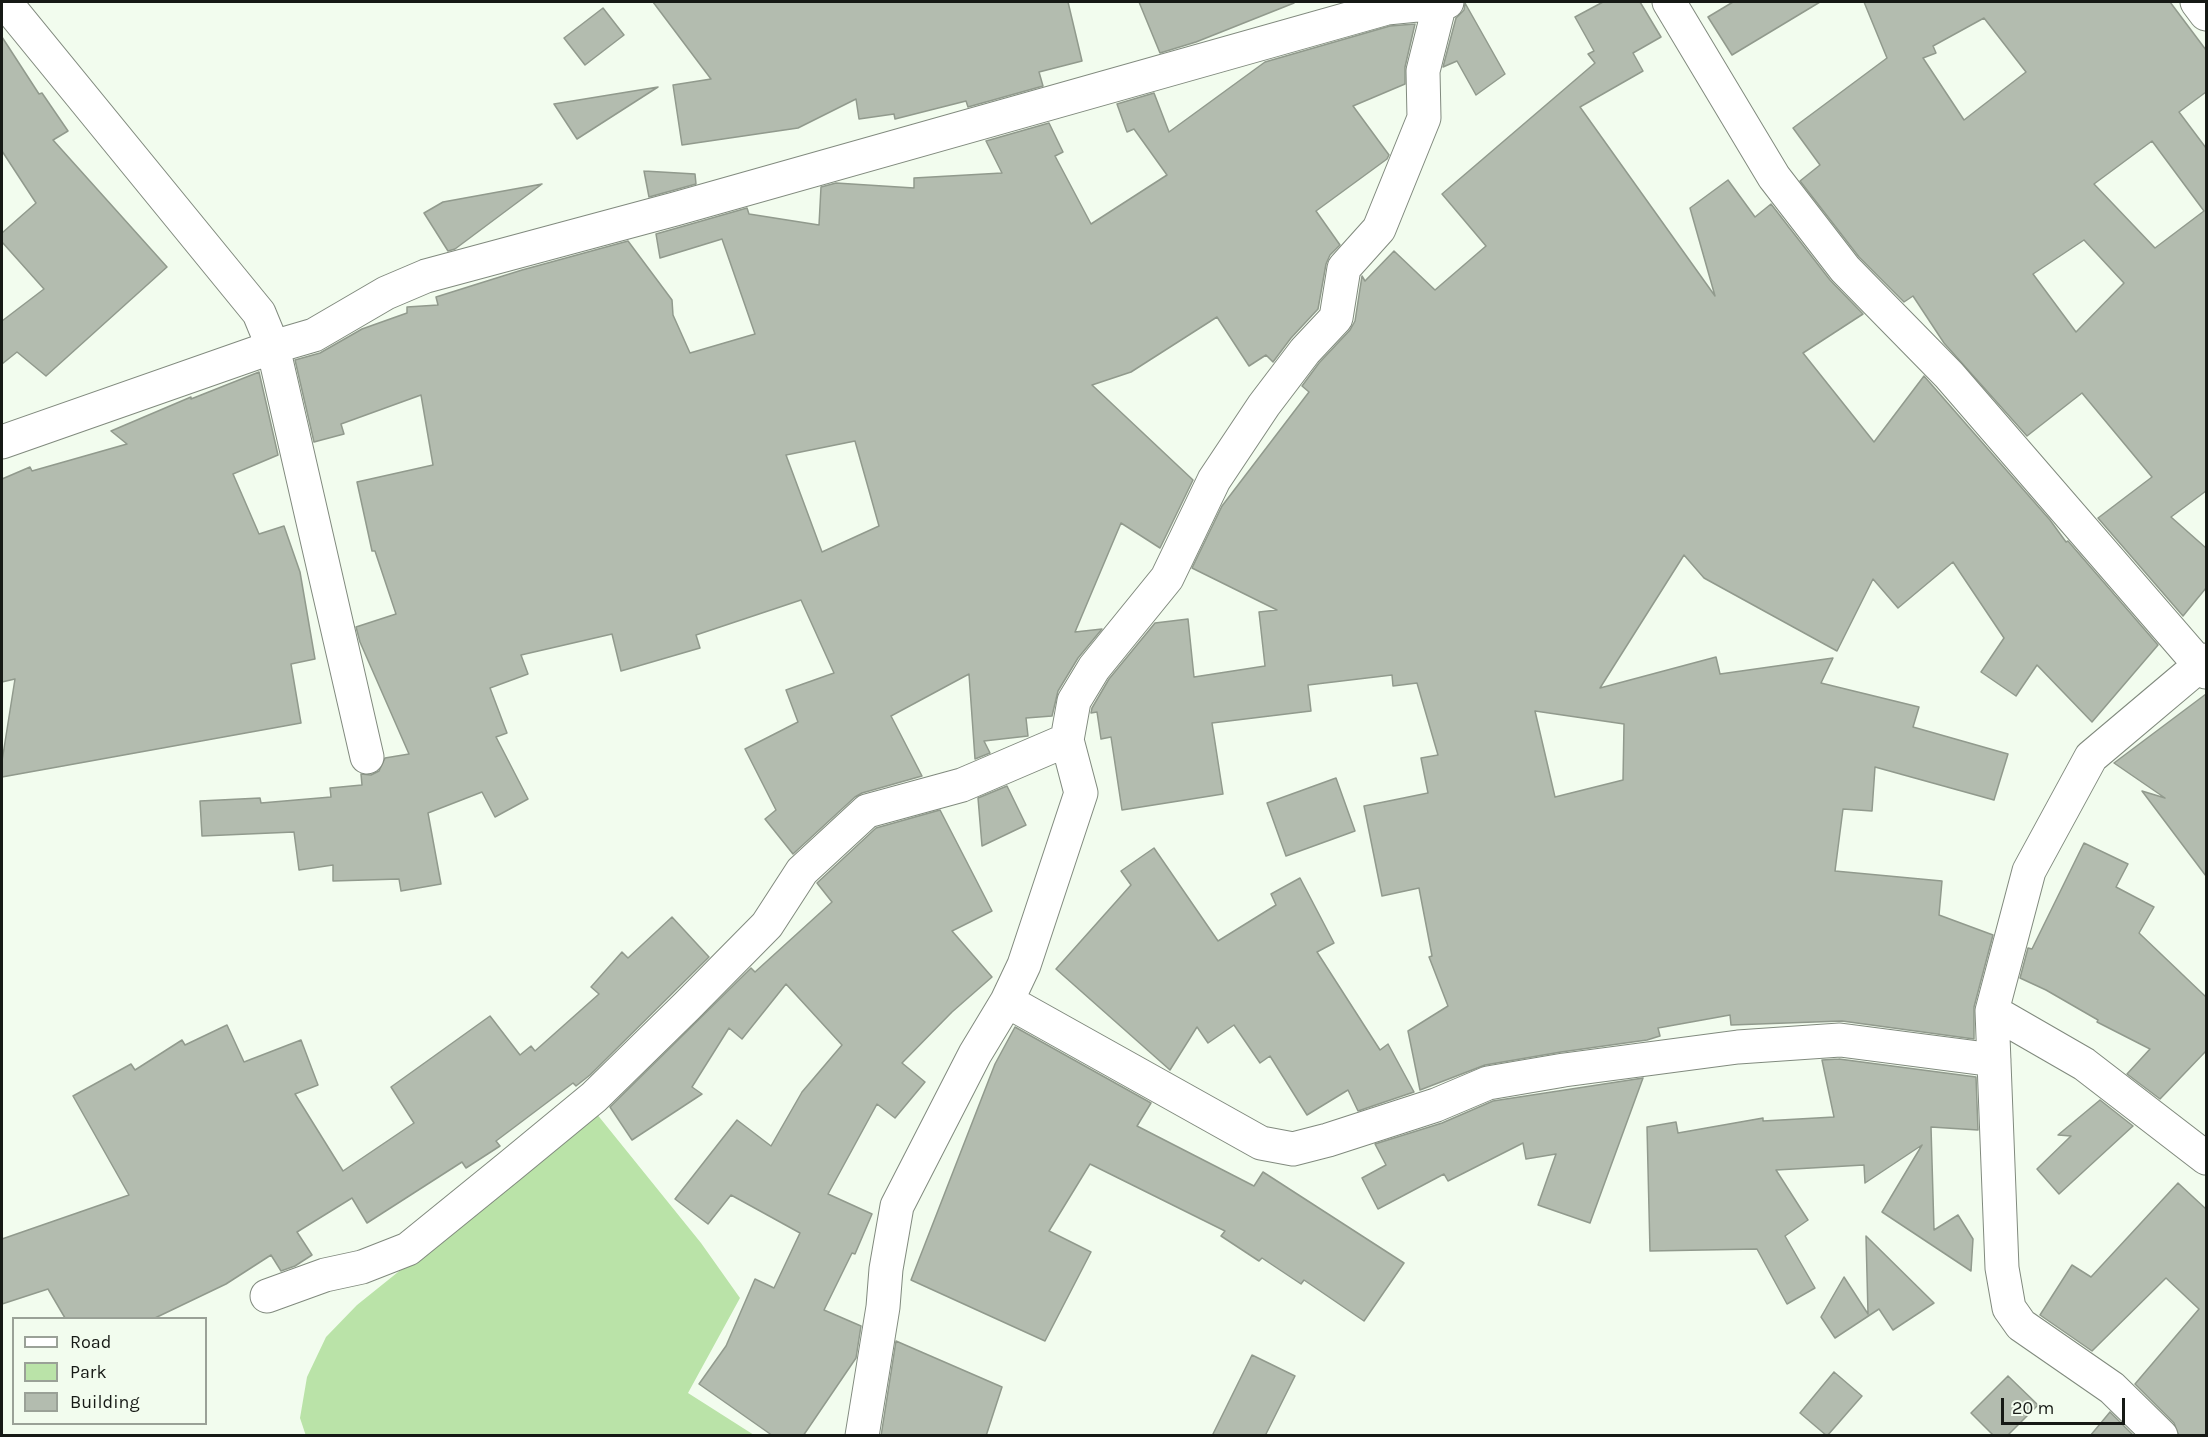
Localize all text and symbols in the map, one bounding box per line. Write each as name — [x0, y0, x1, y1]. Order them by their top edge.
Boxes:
legend — [12, 1317, 207, 1425]
text: Road — [70, 1331, 111, 1353]
text: Park — [70, 1361, 107, 1383]
scale bar — [2004, 1386, 2128, 1424]
text: Building — [70, 1391, 140, 1413]
text: 20 m — [2012, 1397, 2054, 1419]

